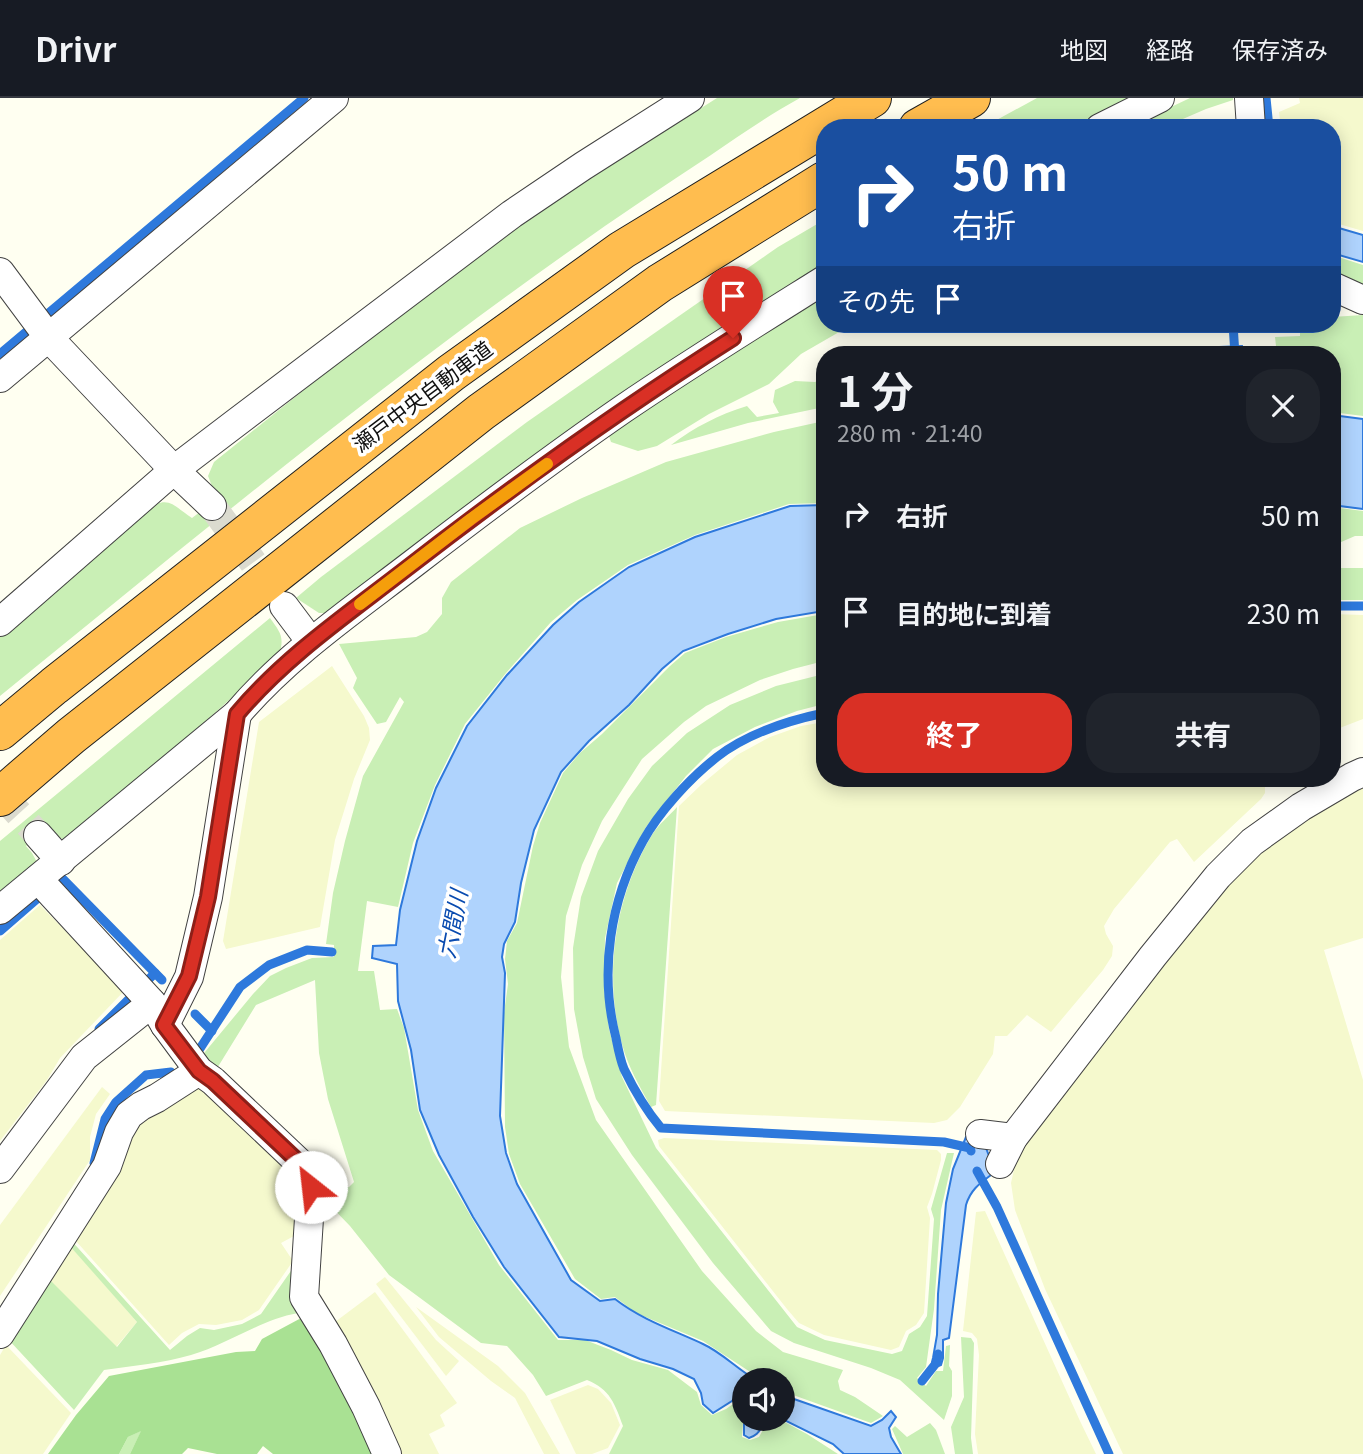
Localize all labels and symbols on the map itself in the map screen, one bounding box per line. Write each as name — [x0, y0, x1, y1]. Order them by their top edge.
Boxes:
pin — [703, 266, 763, 338]
street label: 瀬戸中央自動車道 — [346, 333, 498, 458]
water label: 六間川 — [428, 884, 475, 961]
position arrow — [274, 1150, 348, 1224]

